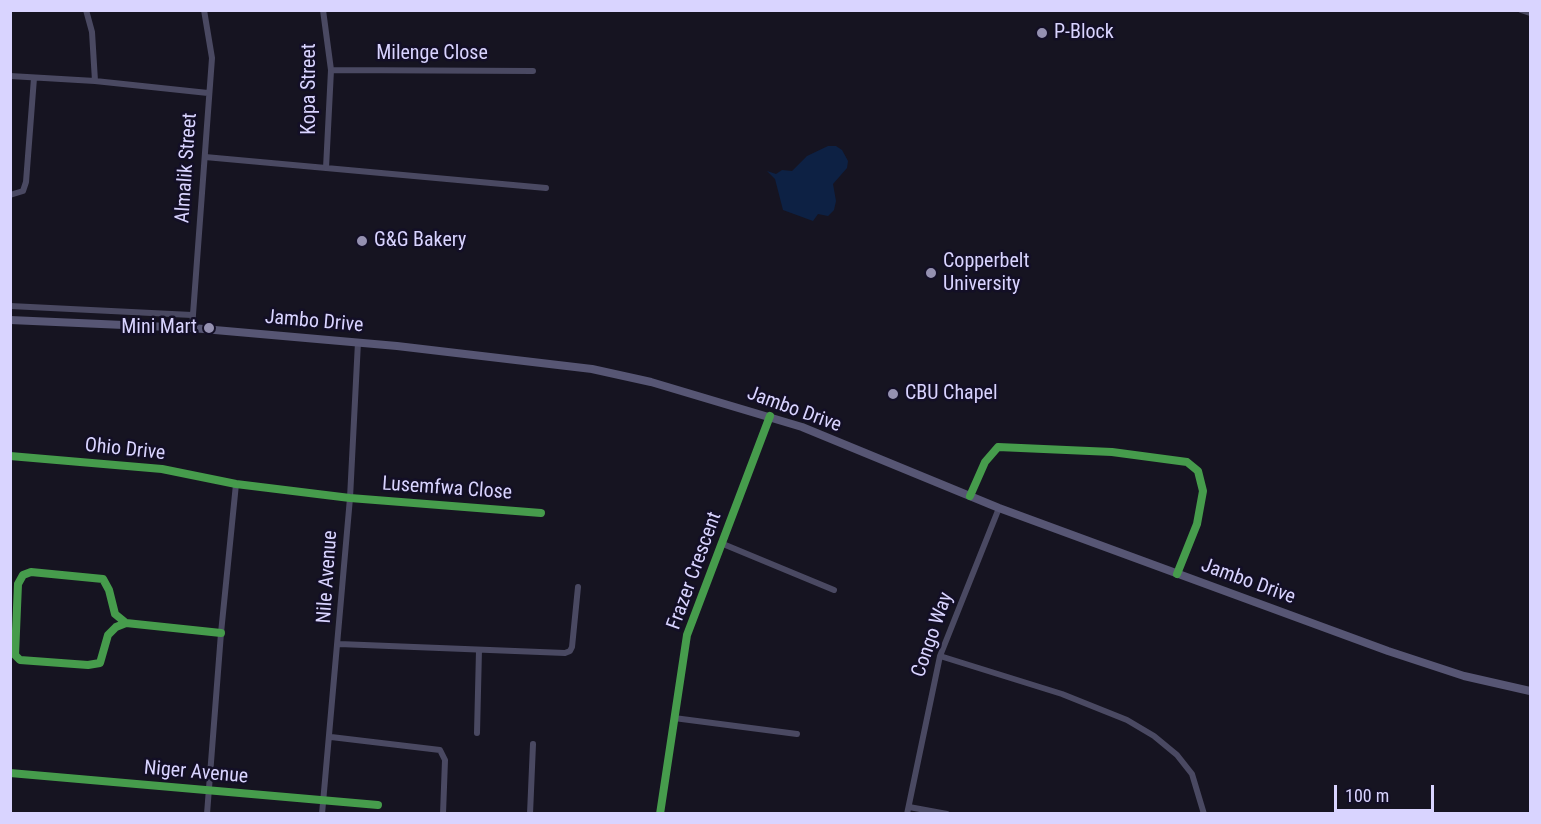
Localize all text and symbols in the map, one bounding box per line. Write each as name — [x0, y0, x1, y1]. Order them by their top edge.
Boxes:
place label: P-Block — [1054, 21, 1114, 45]
marker: P-Block — [1035, 26, 1049, 40]
street label: Milenge Close — [376, 42, 488, 66]
street label: Kopa Street — [298, 43, 322, 135]
street label: Almalik Street — [171, 112, 203, 224]
place label: G&G Bakery — [374, 229, 466, 253]
marker: G&G Bakery — [355, 234, 369, 248]
place label: Copperbelt University — [943, 250, 1029, 297]
marker: Copperbelt University — [924, 266, 938, 280]
street label: Jambo Drive — [264, 306, 364, 338]
place label: Mini Mart — [121, 316, 197, 340]
marker: Mini Mart — [202, 321, 216, 335]
street label: Jambo Drive — [744, 382, 844, 438]
place label: CBU Chapel — [905, 382, 997, 406]
marker: CBU Chapel — [886, 387, 900, 401]
street label: Ohio Drive — [84, 434, 166, 466]
street label: Lusemfwa Close — [381, 472, 513, 506]
street label: Frazer Crescent — [663, 509, 727, 633]
street label: Nile Avenue — [313, 530, 343, 624]
street label: Jambo Drive — [1198, 554, 1298, 610]
street label: Congo Way — [907, 589, 959, 681]
street label: Niger Avenue — [143, 756, 249, 790]
scale bar — [1337, 773, 1438, 811]
text: 100 m — [1345, 785, 1389, 806]

